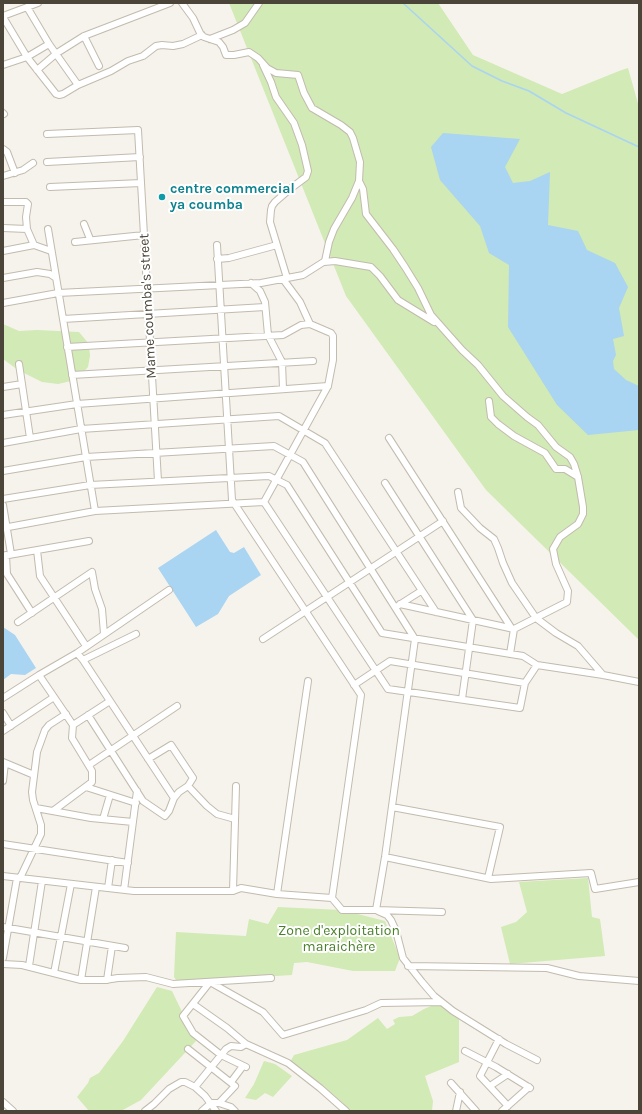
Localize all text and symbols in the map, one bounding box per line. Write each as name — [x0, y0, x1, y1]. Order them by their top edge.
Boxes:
place label: centre commercial ya coumba — [170, 181, 295, 214]
marker: centre commercial ya coumba — [157, 192, 167, 202]
street label: Mame coumba's street — [136, 233, 160, 379]
park label: Zone d'exploitation maraichère — [278, 923, 400, 956]

